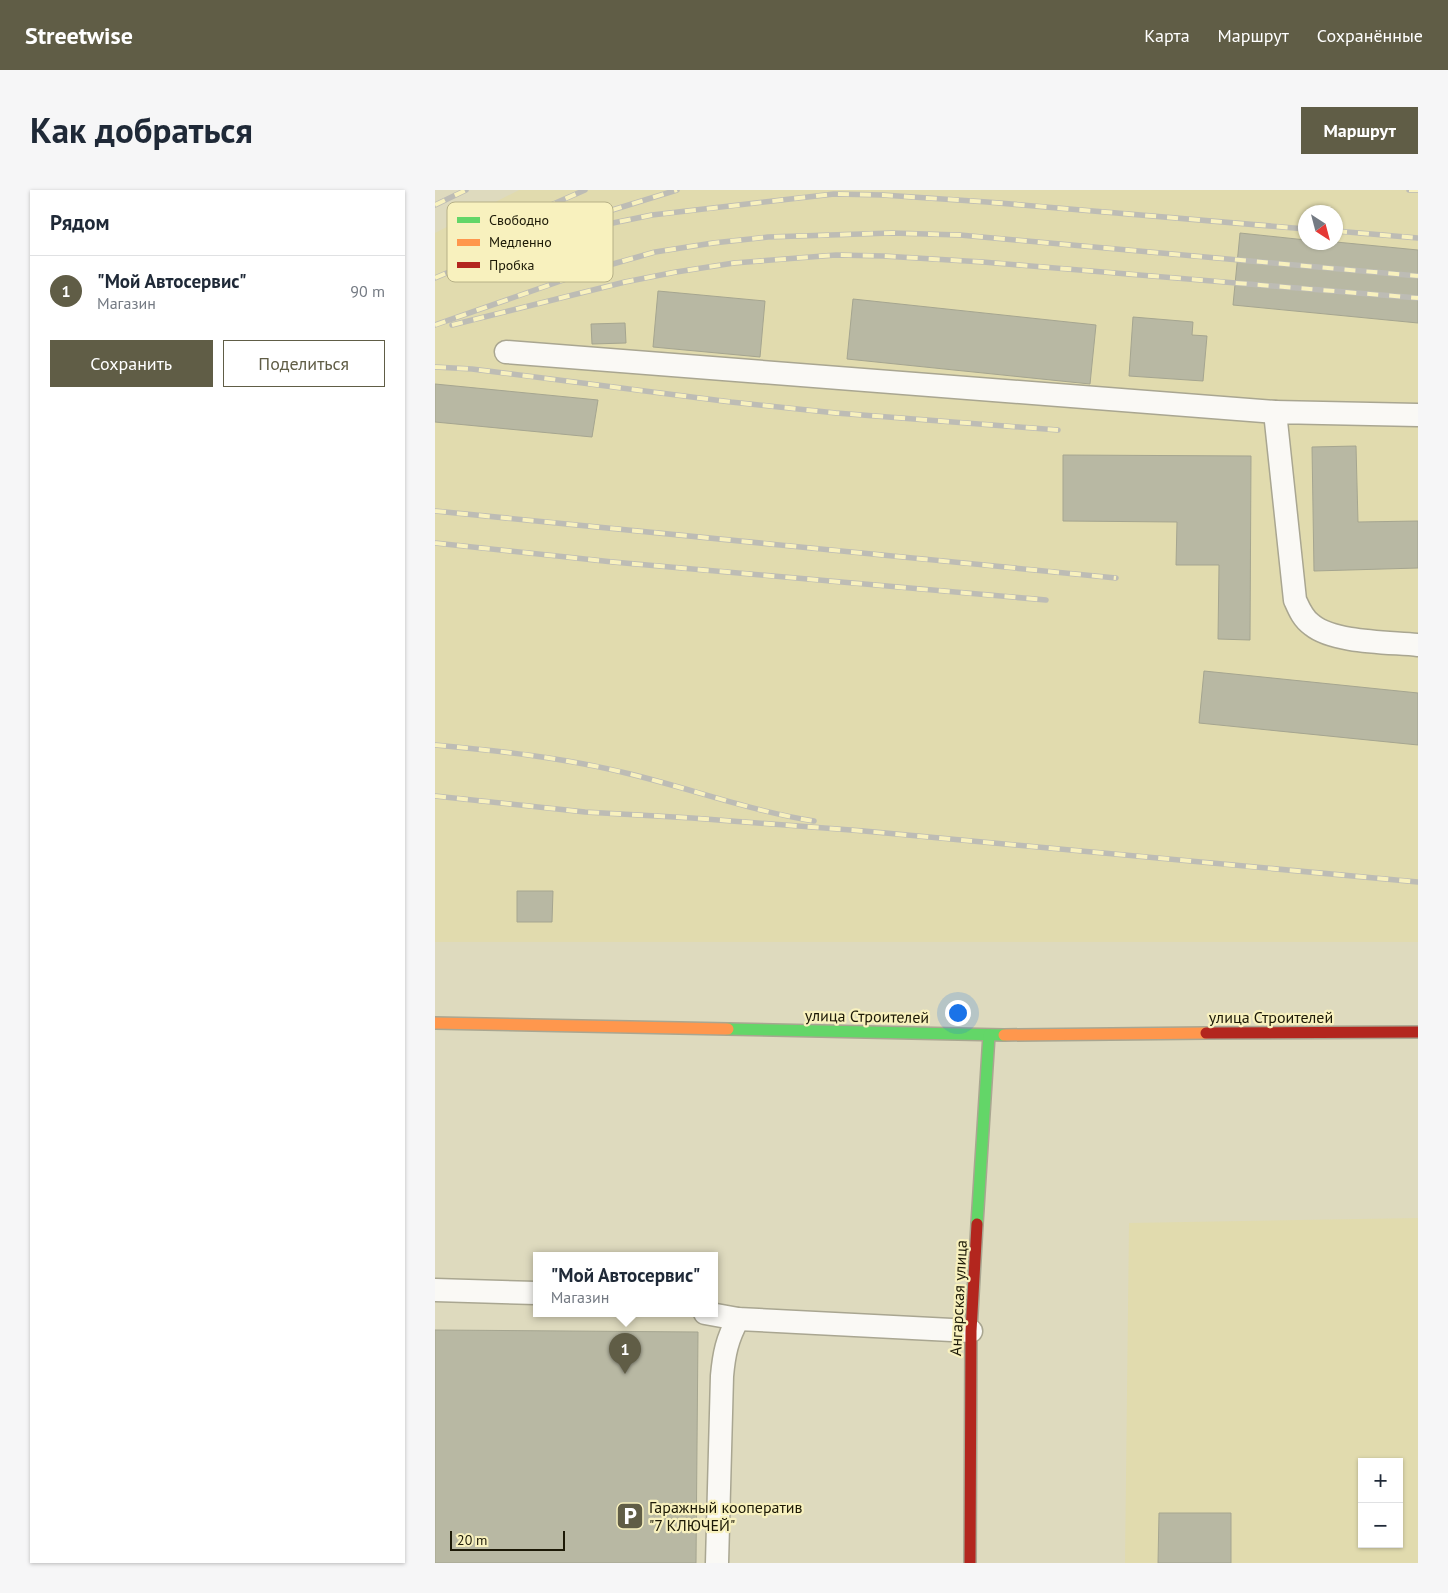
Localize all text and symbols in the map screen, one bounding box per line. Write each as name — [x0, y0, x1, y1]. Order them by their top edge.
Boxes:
text: Streetwise — [25, 20, 133, 51]
text: Карта — [1144, 24, 1190, 47]
text: Маршрут — [1218, 24, 1289, 47]
text: Сохранённые — [1317, 24, 1423, 47]
text: Как добраться — [30, 107, 253, 153]
button: Маршрут — [1301, 107, 1418, 154]
legend — [447, 202, 613, 282]
north arrow — [1298, 205, 1343, 250]
text: Рядом — [50, 209, 109, 236]
text: Свободно — [489, 211, 549, 229]
text: Медленно — [489, 233, 552, 251]
text: Пробка — [489, 256, 534, 274]
text: "Мой Автосервис" — [97, 269, 247, 293]
text: 1 — [61, 281, 71, 301]
text: 90 m — [350, 281, 385, 301]
text: Магазин — [97, 293, 156, 313]
button: Сохранить — [50, 340, 213, 387]
button: Поделиться — [223, 340, 385, 387]
your location — [945, 1000, 971, 1026]
street label: улица Строителей — [805, 1005, 929, 1027]
street label: улица Строителей — [1209, 1007, 1333, 1027]
street label: Ангарская улица — [945, 1240, 971, 1356]
popup — [533, 1252, 718, 1317]
text: "Мой Автосервис" — [551, 1263, 700, 1287]
text: Магазин — [551, 1287, 610, 1307]
pin: 1 — [609, 1333, 641, 1374]
map controls — [1358, 1458, 1403, 1548]
button: + — [1358, 1458, 1403, 1503]
place label: Гаражный кооператив "7 КЛЮЧЕЙ" — [649, 1497, 803, 1535]
parking icon: Гаражный кооператив "7 КЛЮЧЕЙ" — [615, 1501, 645, 1531]
button: − — [1358, 1503, 1403, 1548]
scale bar — [450, 1528, 565, 1551]
text: 20 m — [457, 1531, 487, 1549]

